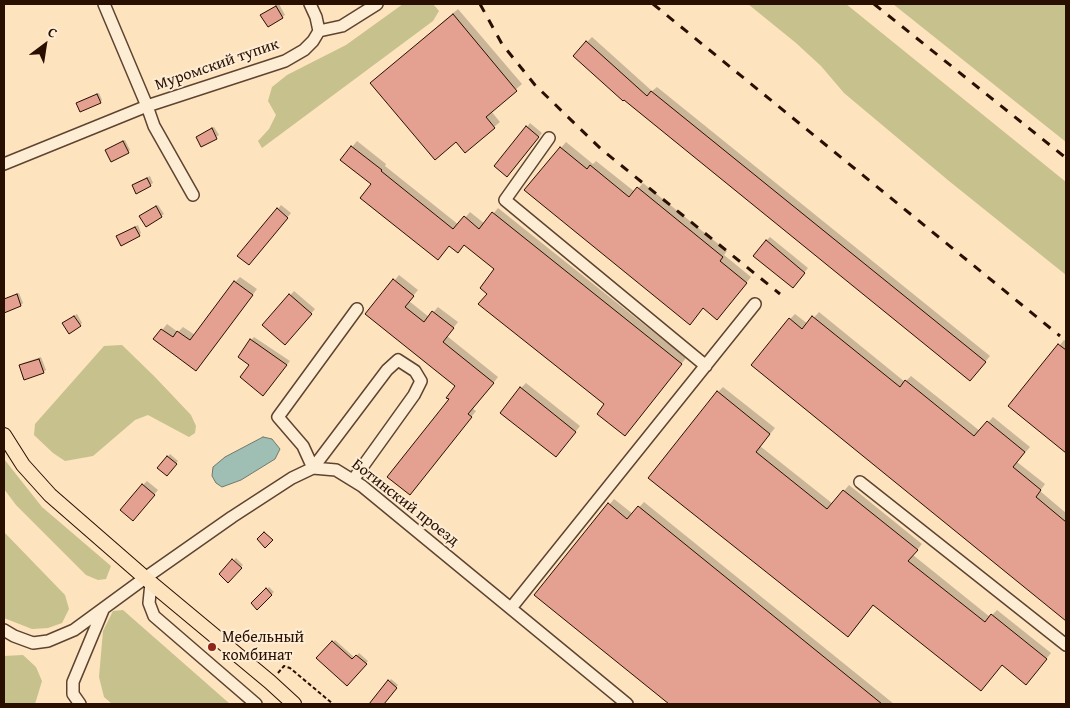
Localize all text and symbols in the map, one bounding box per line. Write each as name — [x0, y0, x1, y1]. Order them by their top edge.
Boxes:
north arrow — [20, 20, 70, 70]
text: С — [44, 22, 61, 43]
street label: Муромский тупик — [153, 35, 281, 95]
street label: Ботинский проезд — [348, 455, 462, 551]
place label: Мебельный комбинат — [222, 628, 304, 666]
marker: Мебельный комбинат — [206, 641, 218, 653]

